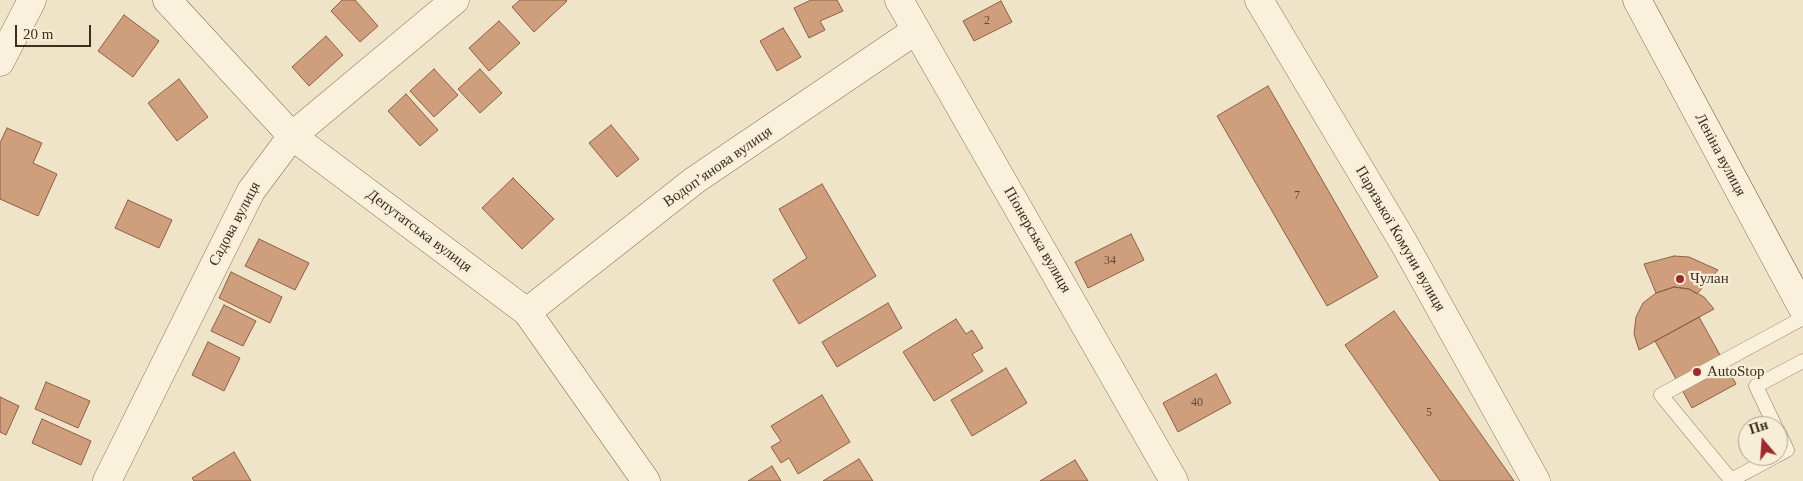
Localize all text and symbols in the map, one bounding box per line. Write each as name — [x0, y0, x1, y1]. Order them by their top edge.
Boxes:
house number: 2 — [984, 14, 990, 28]
scale bar — [18, 15, 94, 47]
text: 20 m — [23, 26, 53, 42]
street label: Леніна вулиця — [1691, 111, 1749, 199]
street label: Водоп’янова вулиця — [660, 123, 776, 211]
street label: Паризької Комуни вулиця — [1351, 163, 1449, 315]
street label: Садова вулиця — [205, 179, 265, 269]
street label: Піонерська вулиця — [999, 184, 1075, 296]
street label: Депутатська вулиця — [363, 186, 475, 276]
house number: 7 — [1294, 189, 1300, 203]
house number: 34 — [1104, 254, 1116, 268]
place label: Чулан — [1690, 270, 1729, 288]
marker: Чулан — [1674, 273, 1686, 285]
place label: AutoStop — [1707, 363, 1765, 381]
marker: AutoStop — [1691, 366, 1703, 378]
house number: 40 — [1191, 396, 1203, 410]
house number: 5 — [1426, 406, 1432, 420]
north arrow — [1738, 416, 1788, 466]
text: Пн — [1747, 417, 1770, 437]

